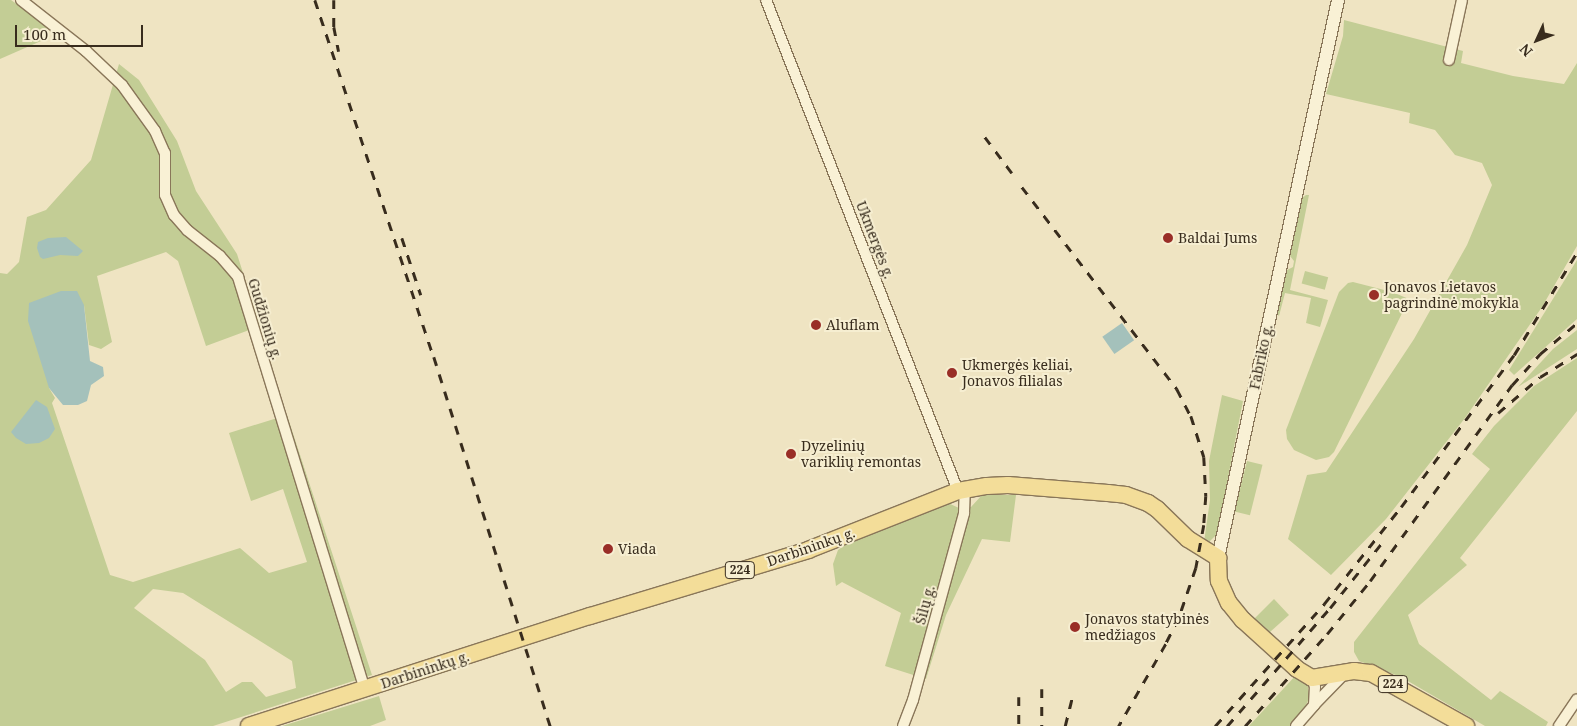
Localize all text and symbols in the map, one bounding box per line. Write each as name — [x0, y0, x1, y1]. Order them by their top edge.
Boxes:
scale bar — [18, 15, 145, 47]
north arrow — [1512, 15, 1562, 65]
text: 100 m — [23, 24, 66, 44]
text: N — [1515, 40, 1536, 61]
street label: Ukmergės g. — [853, 199, 897, 281]
place label: Baldai Jums — [1178, 230, 1257, 246]
marker: Baldai Jums — [1162, 232, 1174, 244]
street label: Gudžionių g. — [245, 276, 285, 362]
place label: Jonavos Lietavos pagrindinė mokykla — [1384, 279, 1519, 312]
marker: Jonavos Lietavos pagrindinė mokykla — [1368, 289, 1380, 301]
place label: Aluflam — [826, 317, 879, 333]
marker: Aluflam — [810, 319, 822, 331]
street label: Fabriko g. — [1246, 323, 1276, 391]
place label: Ukmergės keliai, Jonavos filialas — [962, 357, 1073, 390]
marker: Ukmergės keliai, Jonavos filialas — [946, 367, 958, 379]
place label: Dyzelinių variklių remontas — [801, 438, 921, 471]
marker: Dyzelinių variklių remontas — [785, 448, 797, 460]
street label: Darbininkų g. — [765, 524, 857, 570]
place label: Viada — [618, 541, 656, 557]
marker: Viada — [602, 543, 614, 555]
road number: 224 — [724, 560, 756, 580]
street label: Šilų g. — [912, 584, 938, 626]
place label: Jonavos statybinės medžiagos — [1085, 611, 1209, 644]
marker: Jonavos statybinės medžiagos — [1069, 621, 1081, 633]
street label: Darbininkų g. — [379, 648, 471, 692]
road number: 224 — [1377, 674, 1409, 694]

